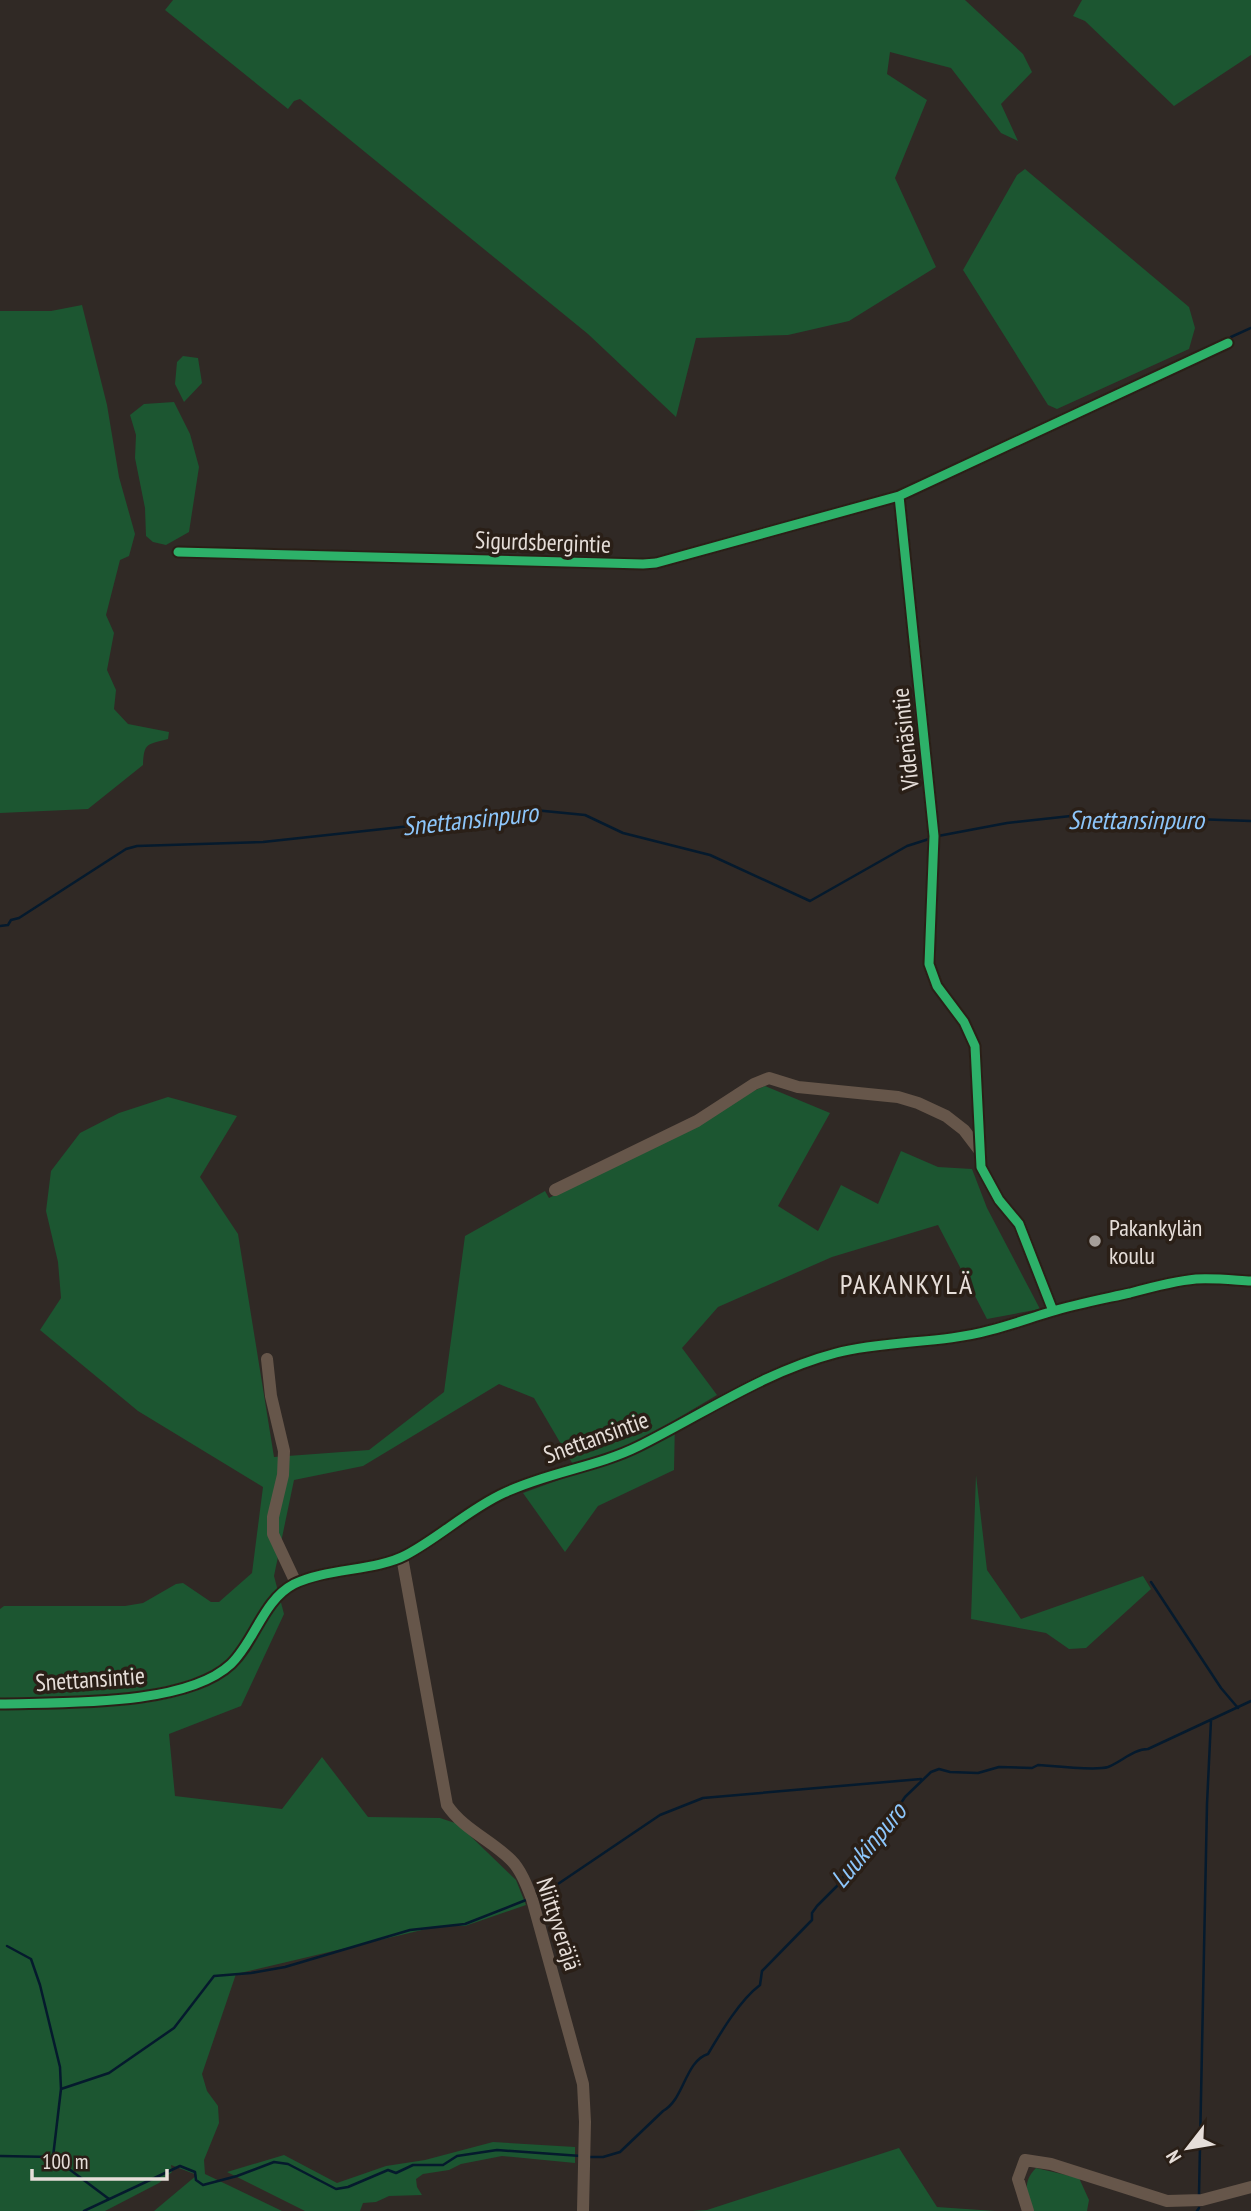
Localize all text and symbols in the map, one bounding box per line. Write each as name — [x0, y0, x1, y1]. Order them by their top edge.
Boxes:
street label: Sigurdsbergintie — [474, 524, 612, 560]
street label: Videnäsintie — [884, 686, 926, 793]
water label: Snettansinpuro — [401, 795, 541, 843]
water label: Snettansinpuro — [1068, 803, 1206, 836]
place label: Pakankylän koulu — [1109, 1212, 1202, 1271]
marker: Pakankylän koulu — [1087, 1233, 1103, 1249]
district label: PAKANKYLÄ — [840, 1265, 974, 1302]
street label: Snettansintie — [539, 1404, 653, 1470]
street label: Snettansintie — [34, 1660, 146, 1698]
water label: Luukinpuro — [823, 1794, 914, 1894]
street label: Niittyveräjä — [529, 1874, 589, 1974]
north arrow — [1153, 2113, 1223, 2183]
scale bar — [32, 2138, 166, 2182]
text: N — [1160, 2146, 1186, 2167]
text: 100 m — [42, 2148, 88, 2175]

